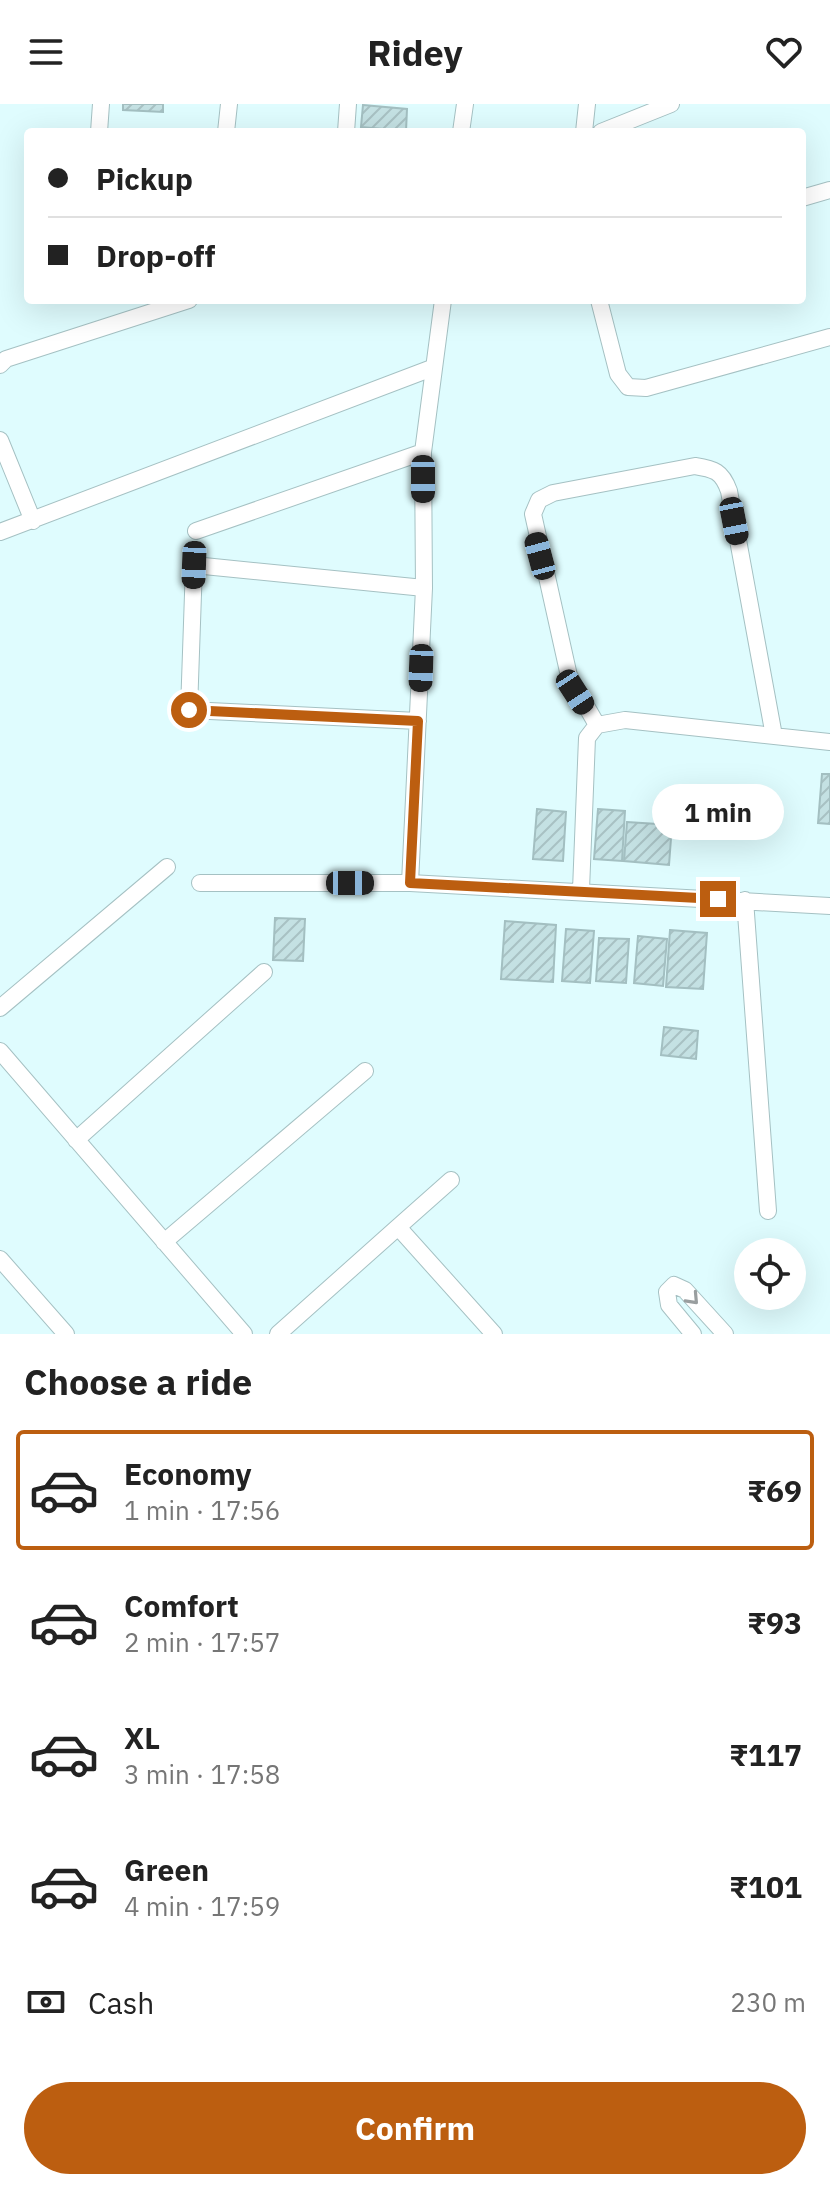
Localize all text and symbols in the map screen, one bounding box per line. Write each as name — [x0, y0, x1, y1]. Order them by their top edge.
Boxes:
text: Ridey — [367, 29, 463, 76]
icon: menu — [24, 30, 68, 74]
icon: heart — [762, 30, 806, 74]
text: Pickup — [96, 159, 193, 198]
text: Drop-off — [96, 236, 215, 275]
car — [411, 455, 435, 503]
car — [718, 495, 750, 547]
car — [522, 530, 558, 582]
car — [181, 541, 207, 589]
car — [408, 644, 434, 692]
car — [552, 665, 598, 719]
route start — [171, 692, 207, 728]
callout: 1 min — [652, 783, 784, 839]
text: 1 min — [684, 795, 752, 829]
car — [326, 871, 374, 895]
route end — [700, 881, 736, 917]
map controls — [734, 1238, 806, 1310]
button: locate — [734, 1238, 806, 1310]
one-way arrow — [684, 1289, 698, 1304]
text: Choose a ride — [24, 1358, 252, 1405]
icon: car — [28, 1454, 100, 1526]
text: Economy — [124, 1454, 252, 1493]
text: ₹69 — [747, 1471, 802, 1510]
text: 1 min · 17:56 — [124, 1493, 280, 1527]
icon: car — [28, 1586, 100, 1658]
text: Comfort — [124, 1586, 239, 1625]
text: ₹93 — [747, 1603, 802, 1642]
text: 2 min · 17:57 — [124, 1625, 280, 1659]
icon: car — [28, 1718, 100, 1790]
text: XL — [124, 1718, 160, 1757]
text: ₹117 — [729, 1735, 802, 1774]
text: 3 min · 17:58 — [124, 1757, 280, 1791]
icon: car — [28, 1850, 100, 1922]
text: Green — [124, 1850, 209, 1889]
text: ₹101 — [729, 1867, 802, 1906]
text: 4 min · 17:59 — [124, 1889, 280, 1923]
icon: cash — [24, 1980, 68, 2024]
text: Cash — [88, 1983, 154, 2022]
text: 230 m — [730, 1985, 806, 2019]
button: Confirm — [24, 2082, 806, 2174]

